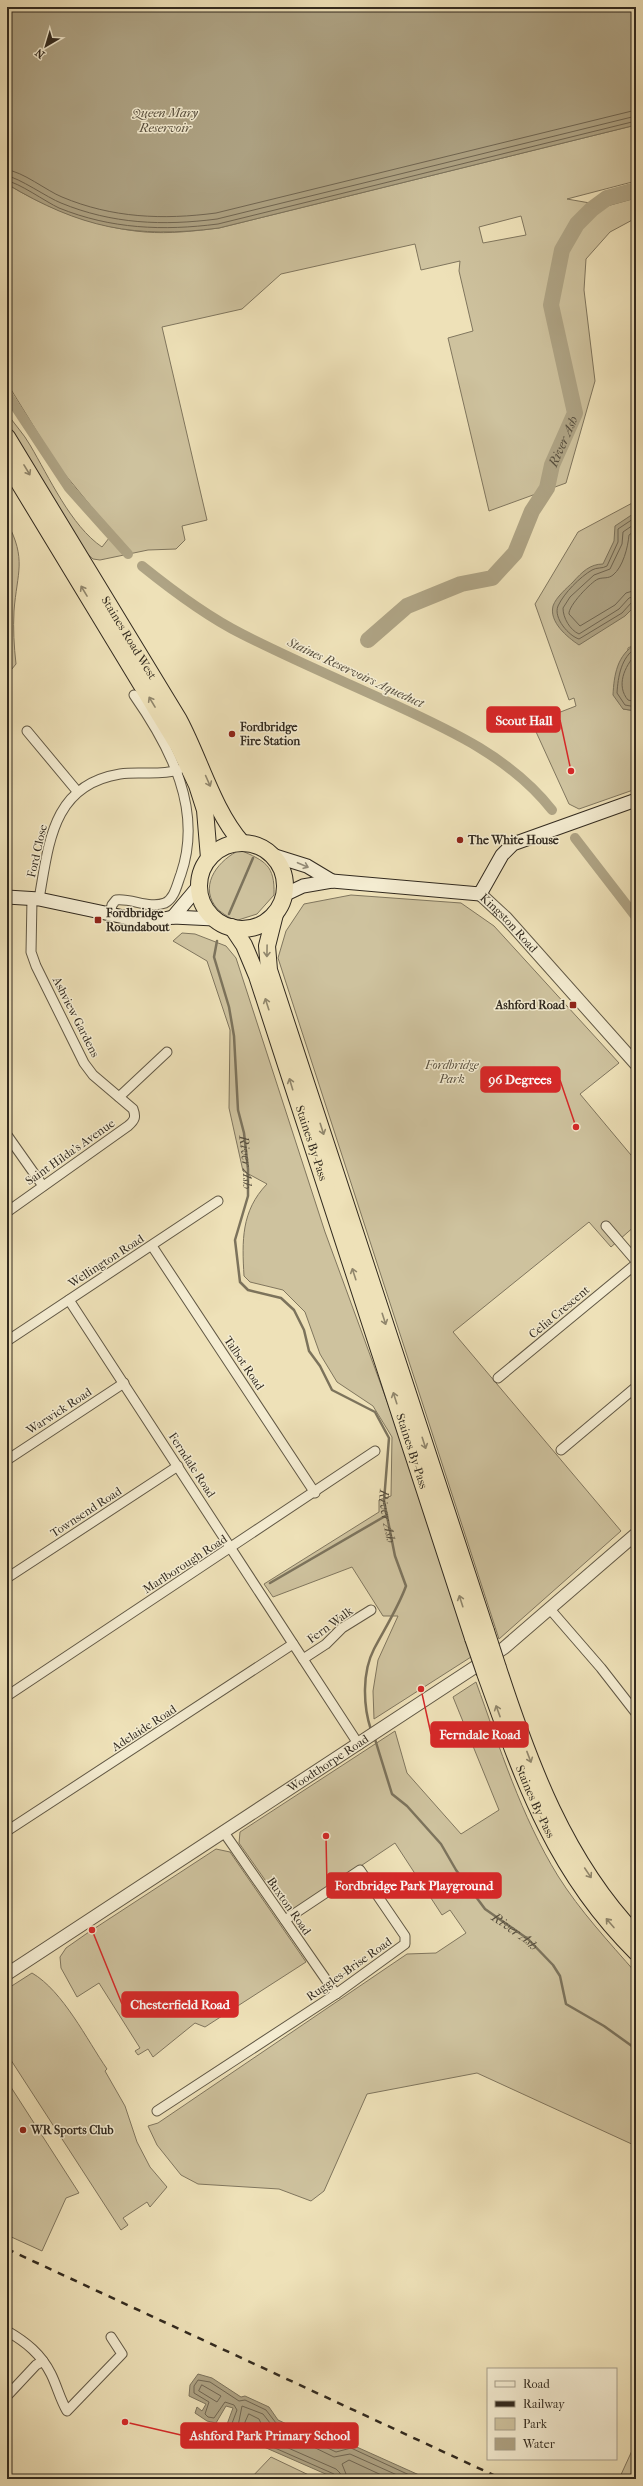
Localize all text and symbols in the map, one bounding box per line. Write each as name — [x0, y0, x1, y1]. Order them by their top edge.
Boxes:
north arrow — [26, 26, 66, 66]
text: N — [32, 45, 47, 61]
water label: Queen Mary Reservoir — [131, 105, 199, 135]
water label: River Ash — [545, 413, 581, 470]
one-way arrow — [24, 464, 32, 476]
one-way arrow — [80, 585, 88, 597]
street label: Staines Road West — [99, 594, 160, 682]
water label: Staines Reservoirs Aqueduct — [284, 634, 427, 711]
one-way arrow — [148, 696, 156, 708]
callout: Scout Hall — [487, 707, 560, 732]
text: Scout Hall — [495, 713, 553, 728]
place label: Fordbridge Fire Station — [239, 720, 301, 748]
marker: Fordbridge Fire Station — [227, 729, 237, 739]
one-way arrow — [205, 775, 212, 787]
street label: Ford Close — [24, 823, 50, 879]
place label: The White House — [467, 833, 559, 847]
marker: The White House — [455, 835, 465, 845]
one-way arrow — [297, 862, 309, 869]
street label: Kingston Road — [477, 891, 541, 956]
place label: Fordbridge Roundabout — [105, 906, 170, 934]
marker: Fordbridge Roundabout — [93, 915, 103, 925]
one-way arrow — [263, 944, 271, 957]
street label: Ashview Gardens — [49, 974, 103, 1060]
one-way arrow — [263, 998, 270, 1011]
place label: Ashford Road — [495, 998, 565, 1012]
marker: Ashford Road — [568, 1000, 578, 1010]
park label: Fordbridge Park — [424, 1058, 480, 1086]
callout: 96 Degrees — [481, 1067, 560, 1092]
text: 96 Degrees — [487, 1072, 552, 1088]
one-way arrow — [287, 1079, 295, 1091]
street label: Staines By-Pass — [293, 1104, 330, 1183]
street label: Saint Hilda's Avenue — [23, 1116, 117, 1188]
one-way arrow — [319, 1123, 326, 1136]
water label: River Ash — [236, 1134, 255, 1189]
street label: Wellington Road — [65, 1231, 147, 1291]
one-way arrow — [350, 1268, 357, 1281]
street label: Celia Crescent — [526, 1282, 593, 1341]
one-way arrow — [381, 1313, 388, 1326]
street label: Talbot Road — [221, 1333, 267, 1393]
street label: Warwick Road — [23, 1385, 95, 1438]
one-way arrow — [390, 1392, 398, 1404]
street label: Staines By-Pass — [393, 1412, 431, 1491]
street label: Ferndale Road — [166, 1430, 219, 1501]
one-way arrow — [421, 1436, 429, 1448]
street label: Townsend Road — [48, 1484, 125, 1540]
water label: River Ash — [376, 1488, 399, 1544]
street label: Marlborough Road — [140, 1531, 230, 1596]
one-way arrow — [457, 1595, 465, 1607]
street label: Fern Walk — [304, 1603, 356, 1646]
street label: Adelaide Road — [108, 1702, 179, 1755]
one-way arrow — [494, 1705, 502, 1717]
callout: Ferndale Road — [431, 1722, 528, 1747]
text: Ferndale Road — [438, 1727, 521, 1742]
street label: Woodthorpe Road — [284, 1732, 372, 1796]
one-way arrow — [526, 1751, 534, 1763]
street label: Staines By-Pass — [513, 1763, 558, 1841]
one-way arrow — [584, 1867, 592, 1878]
callout: Fordbridge Park Playground — [327, 1873, 501, 1898]
street label: Buxton Road — [264, 1874, 314, 1938]
text: Fordbridge Park Playground — [334, 1878, 494, 1894]
water label: River Ash — [488, 1909, 541, 1953]
one-way arrow — [606, 1918, 615, 1929]
street label: Ruggles-Brise Road — [304, 1934, 395, 2004]
callout: Chesterfield Road — [122, 1992, 238, 2017]
text: Chesterfield Road — [130, 1997, 231, 2012]
place label: WR Sports Club — [30, 2123, 114, 2138]
marker: WR Sports Club — [18, 2125, 28, 2135]
legend — [487, 2368, 617, 2460]
text: Road — [523, 2377, 550, 2391]
text: Railway — [523, 2397, 565, 2411]
text: Park — [523, 2417, 548, 2431]
callout: Ashford Park Primary School — [181, 2423, 358, 2448]
text: Ashford Park Primary School — [189, 2428, 351, 2444]
text: Water — [522, 2437, 556, 2451]

